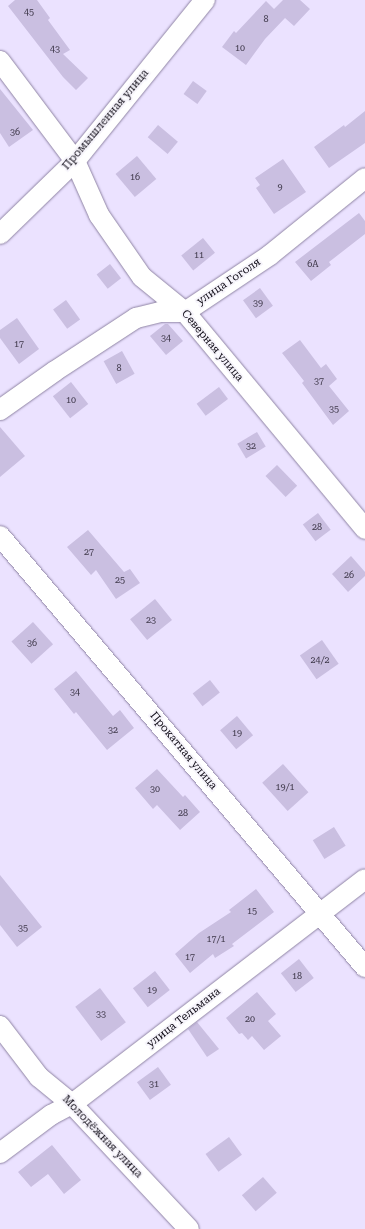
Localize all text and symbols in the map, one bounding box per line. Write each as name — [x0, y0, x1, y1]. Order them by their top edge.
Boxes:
house number: 45 — [24, 7, 34, 17]
house number: 8 — [263, 14, 269, 24]
house number: 10 — [235, 43, 245, 53]
house number: 43 — [50, 44, 60, 54]
street label: Промышленная улица — [60, 67, 152, 173]
house number: 36 — [10, 127, 20, 137]
house number: 16 — [130, 172, 140, 182]
house number: 9 — [277, 182, 283, 192]
house number: 11 — [194, 250, 204, 260]
street label: улица Гоголя — [194, 256, 264, 308]
house number: 6А — [307, 259, 319, 269]
house number: 39 — [253, 298, 263, 308]
street label: Северная улица — [178, 308, 246, 384]
house number: 34 — [161, 333, 171, 343]
house number: 17 — [14, 339, 24, 349]
house number: 8 — [116, 363, 122, 373]
house number: 37 — [314, 376, 324, 386]
house number: 10 — [66, 395, 76, 405]
house number: 35 — [329, 404, 339, 414]
house number: 32 — [246, 441, 256, 451]
house number: 28 — [312, 522, 322, 532]
house number: 27 — [84, 547, 94, 557]
house number: 26 — [344, 570, 354, 580]
house number: 25 — [115, 575, 125, 585]
house number: 23 — [146, 615, 156, 625]
house number: 36 — [27, 638, 37, 648]
house number: 24/2 — [311, 655, 329, 665]
house number: 34 — [70, 687, 80, 697]
street label: Прокатная улица — [147, 709, 219, 793]
house number: 32 — [108, 725, 118, 735]
house number: 19 — [232, 728, 242, 738]
house number: 19/1 — [276, 782, 294, 792]
house number: 30 — [150, 784, 160, 794]
house number: 28 — [178, 808, 188, 818]
house number: 15 — [247, 906, 257, 916]
house number: 35 — [18, 923, 28, 933]
house number: 17/1 — [207, 934, 225, 944]
house number: 17 — [185, 952, 195, 962]
house number: 18 — [292, 971, 302, 981]
street label: улица Тельмана — [145, 985, 223, 1051]
house number: 19 — [147, 985, 157, 995]
house number: 33 — [96, 1009, 106, 1019]
house number: 20 — [245, 1014, 255, 1024]
house number: 31 — [149, 1079, 159, 1089]
street label: Молодёжная улица — [59, 1093, 145, 1181]

